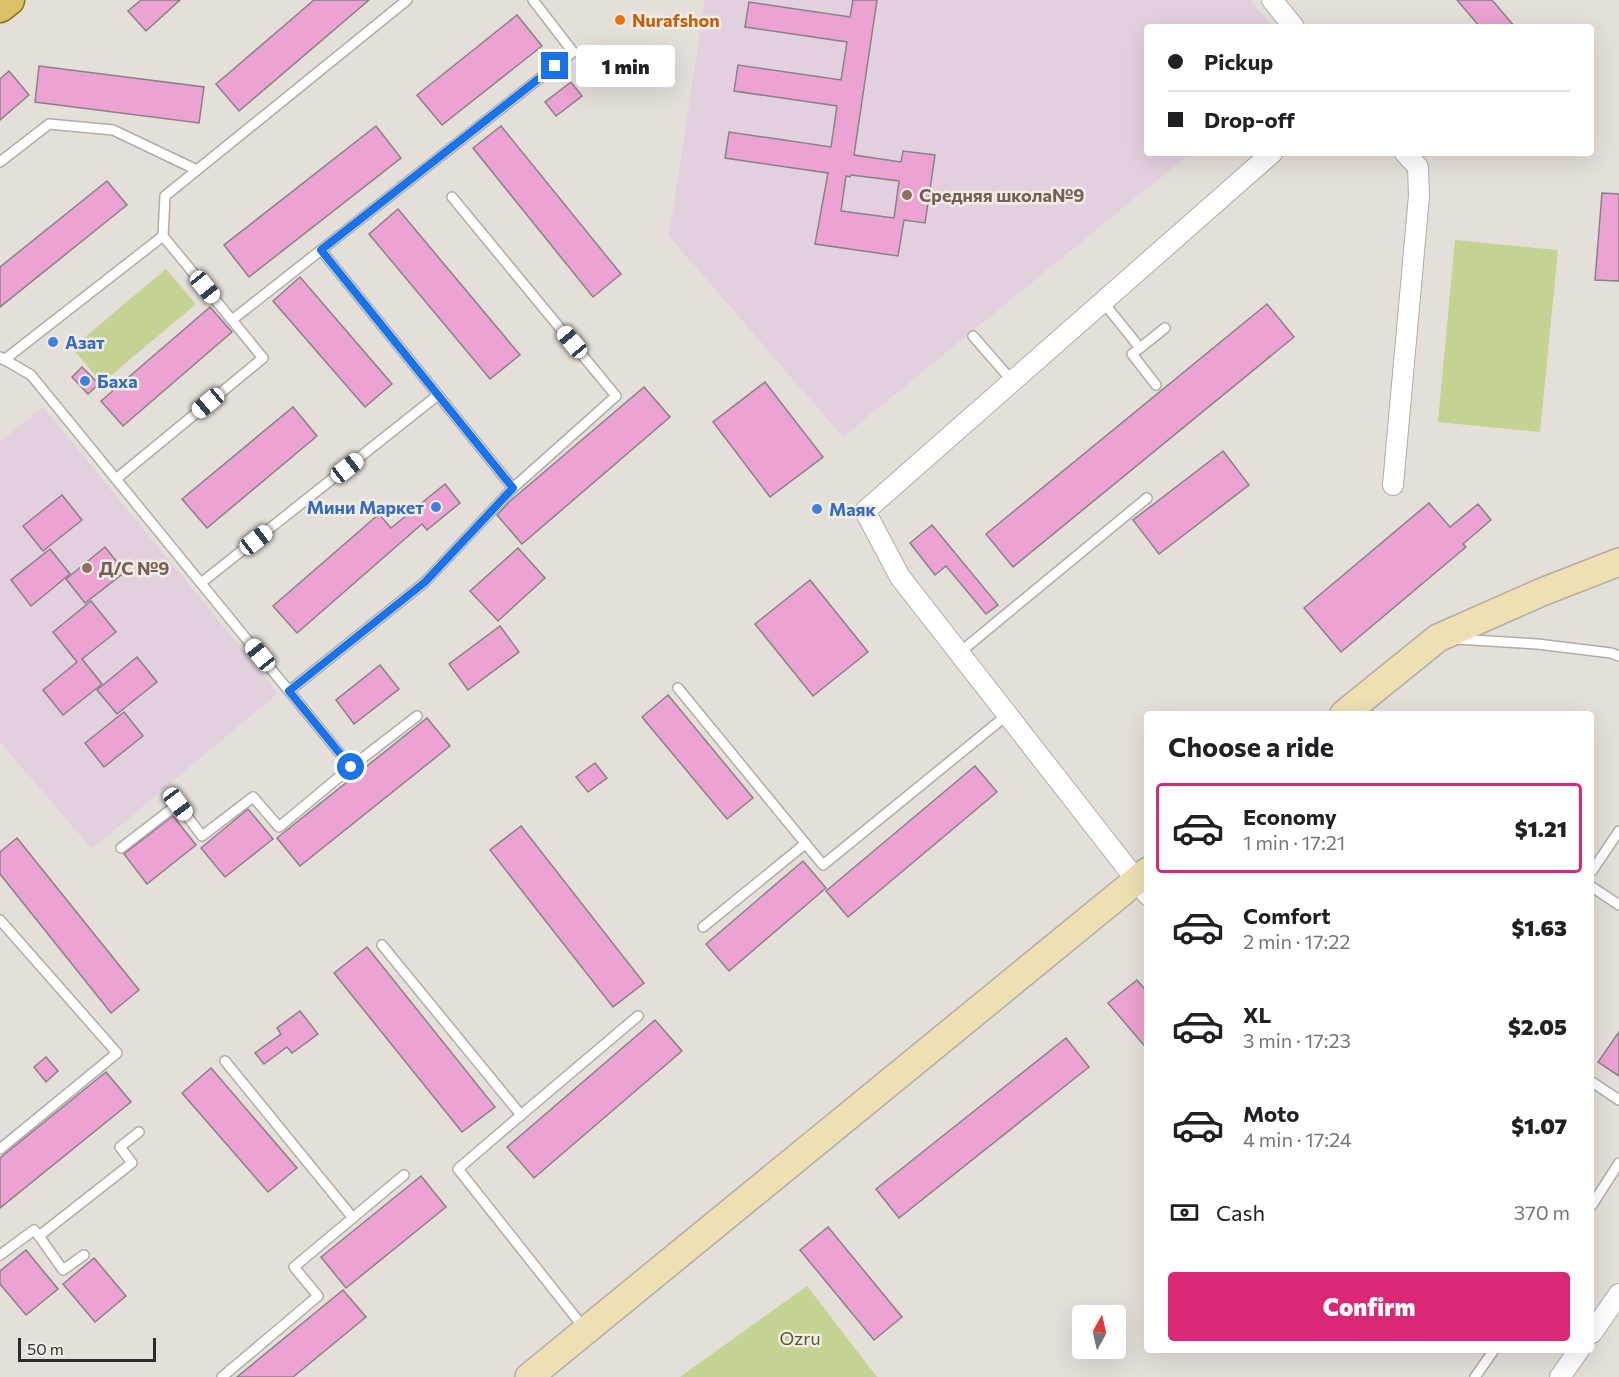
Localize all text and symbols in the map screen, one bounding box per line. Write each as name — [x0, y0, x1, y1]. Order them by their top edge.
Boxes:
place label: Nurafshon — [632, 9, 720, 31]
marker: Nurafshon — [613, 13, 627, 27]
callout: 1 min — [576, 45, 675, 87]
text: Pickup — [1204, 48, 1273, 75]
route end — [541, 52, 568, 79]
text: 1 min — [601, 54, 650, 78]
text: Drop-off — [1204, 106, 1295, 133]
place label: Средняя школа№9 — [919, 184, 1084, 206]
marker: Средняя школа№9 — [900, 188, 914, 202]
car — [187, 267, 223, 307]
car — [554, 322, 590, 362]
place label: Азат — [65, 331, 105, 353]
marker: Азат — [46, 335, 60, 349]
place label: Баха — [97, 370, 138, 392]
marker: Баха — [78, 374, 92, 388]
car — [188, 385, 228, 421]
car — [327, 450, 367, 486]
place label: Мини Маркет — [307, 496, 424, 518]
place label: Маяк — [829, 498, 876, 520]
marker: Мини Маркет — [429, 500, 443, 514]
marker: Маяк — [810, 502, 824, 516]
car — [236, 522, 276, 558]
place label: Д/С №9 — [99, 557, 169, 579]
marker: Д/С №9 — [80, 561, 94, 575]
car — [242, 635, 278, 675]
text: Choose a ride — [1168, 730, 1334, 763]
route start — [337, 753, 364, 780]
car — [160, 784, 196, 824]
icon: car — [1171, 801, 1225, 855]
text: Economy — [1243, 803, 1337, 830]
text: $1.21 — [1515, 815, 1567, 842]
text: 1 min · 17:21 — [1243, 830, 1345, 854]
icon: car — [1171, 900, 1225, 954]
text: Comfort — [1243, 902, 1331, 929]
text: $1.63 — [1512, 914, 1567, 941]
text: 2 min · 17:22 — [1243, 929, 1350, 953]
icon: car — [1171, 999, 1225, 1053]
text: XL — [1243, 1001, 1271, 1028]
text: $2.05 — [1508, 1013, 1567, 1040]
text: 3 min · 17:23 — [1243, 1028, 1351, 1052]
icon: car — [1171, 1098, 1225, 1152]
text: Moto — [1243, 1100, 1299, 1127]
text: $1.07 — [1511, 1112, 1567, 1139]
text: 4 min · 17:24 — [1243, 1127, 1352, 1151]
icon: cash — [1168, 1196, 1201, 1229]
text: Cash — [1216, 1199, 1265, 1226]
text: 370 m — [1514, 1200, 1570, 1224]
button: Confirm — [1168, 1272, 1570, 1341]
north arrow — [1072, 1305, 1126, 1359]
map controls — [1072, 1305, 1126, 1359]
park label: Ozru — [780, 1327, 820, 1349]
scale bar — [18, 1335, 156, 1362]
text: 50 m — [27, 1339, 64, 1358]

